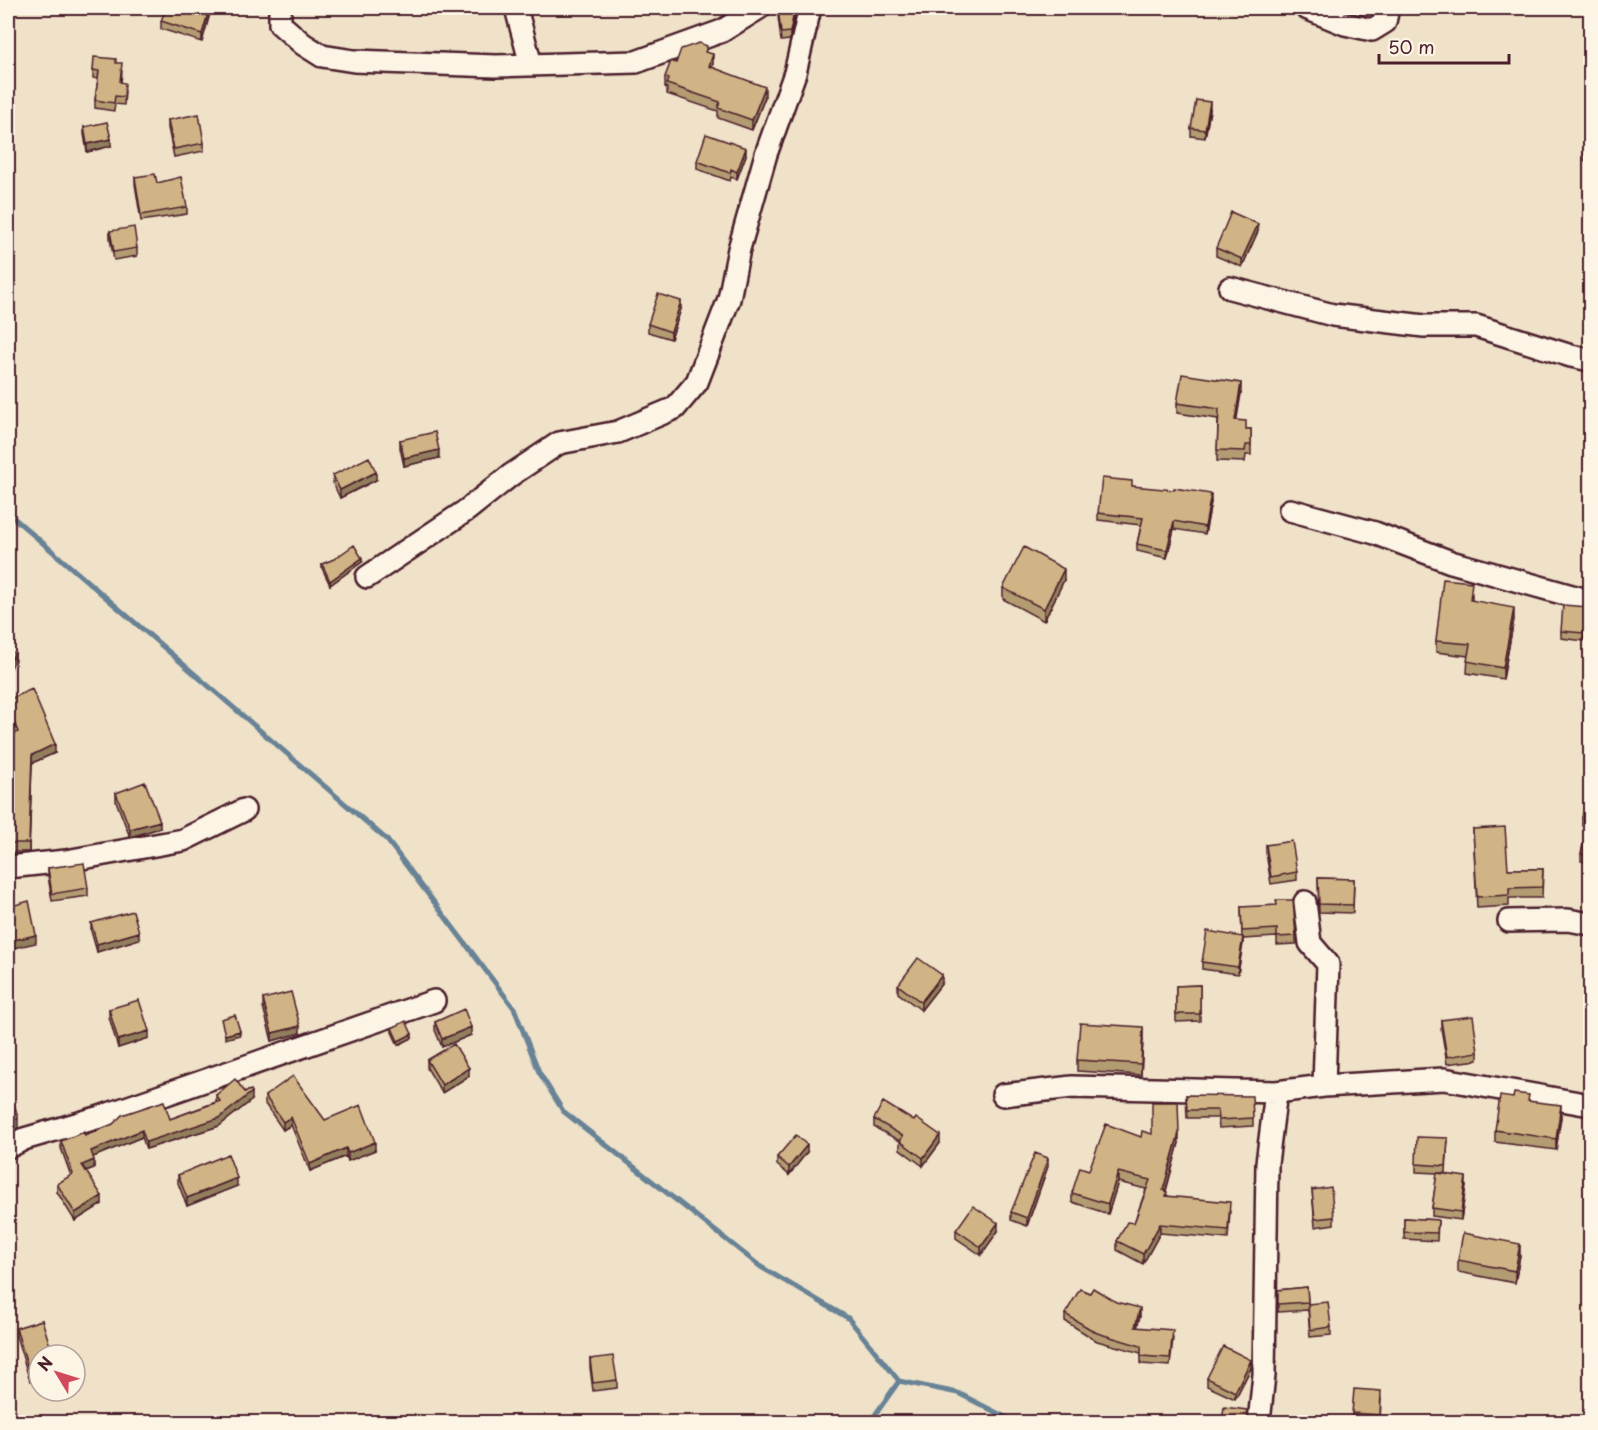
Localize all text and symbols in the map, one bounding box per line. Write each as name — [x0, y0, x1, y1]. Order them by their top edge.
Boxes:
scale bar — [1379, 27, 1510, 65]
text: 50 m — [1388, 33, 1435, 60]
north arrow — [27, 1343, 87, 1403]
text: N — [31, 1351, 58, 1376]

